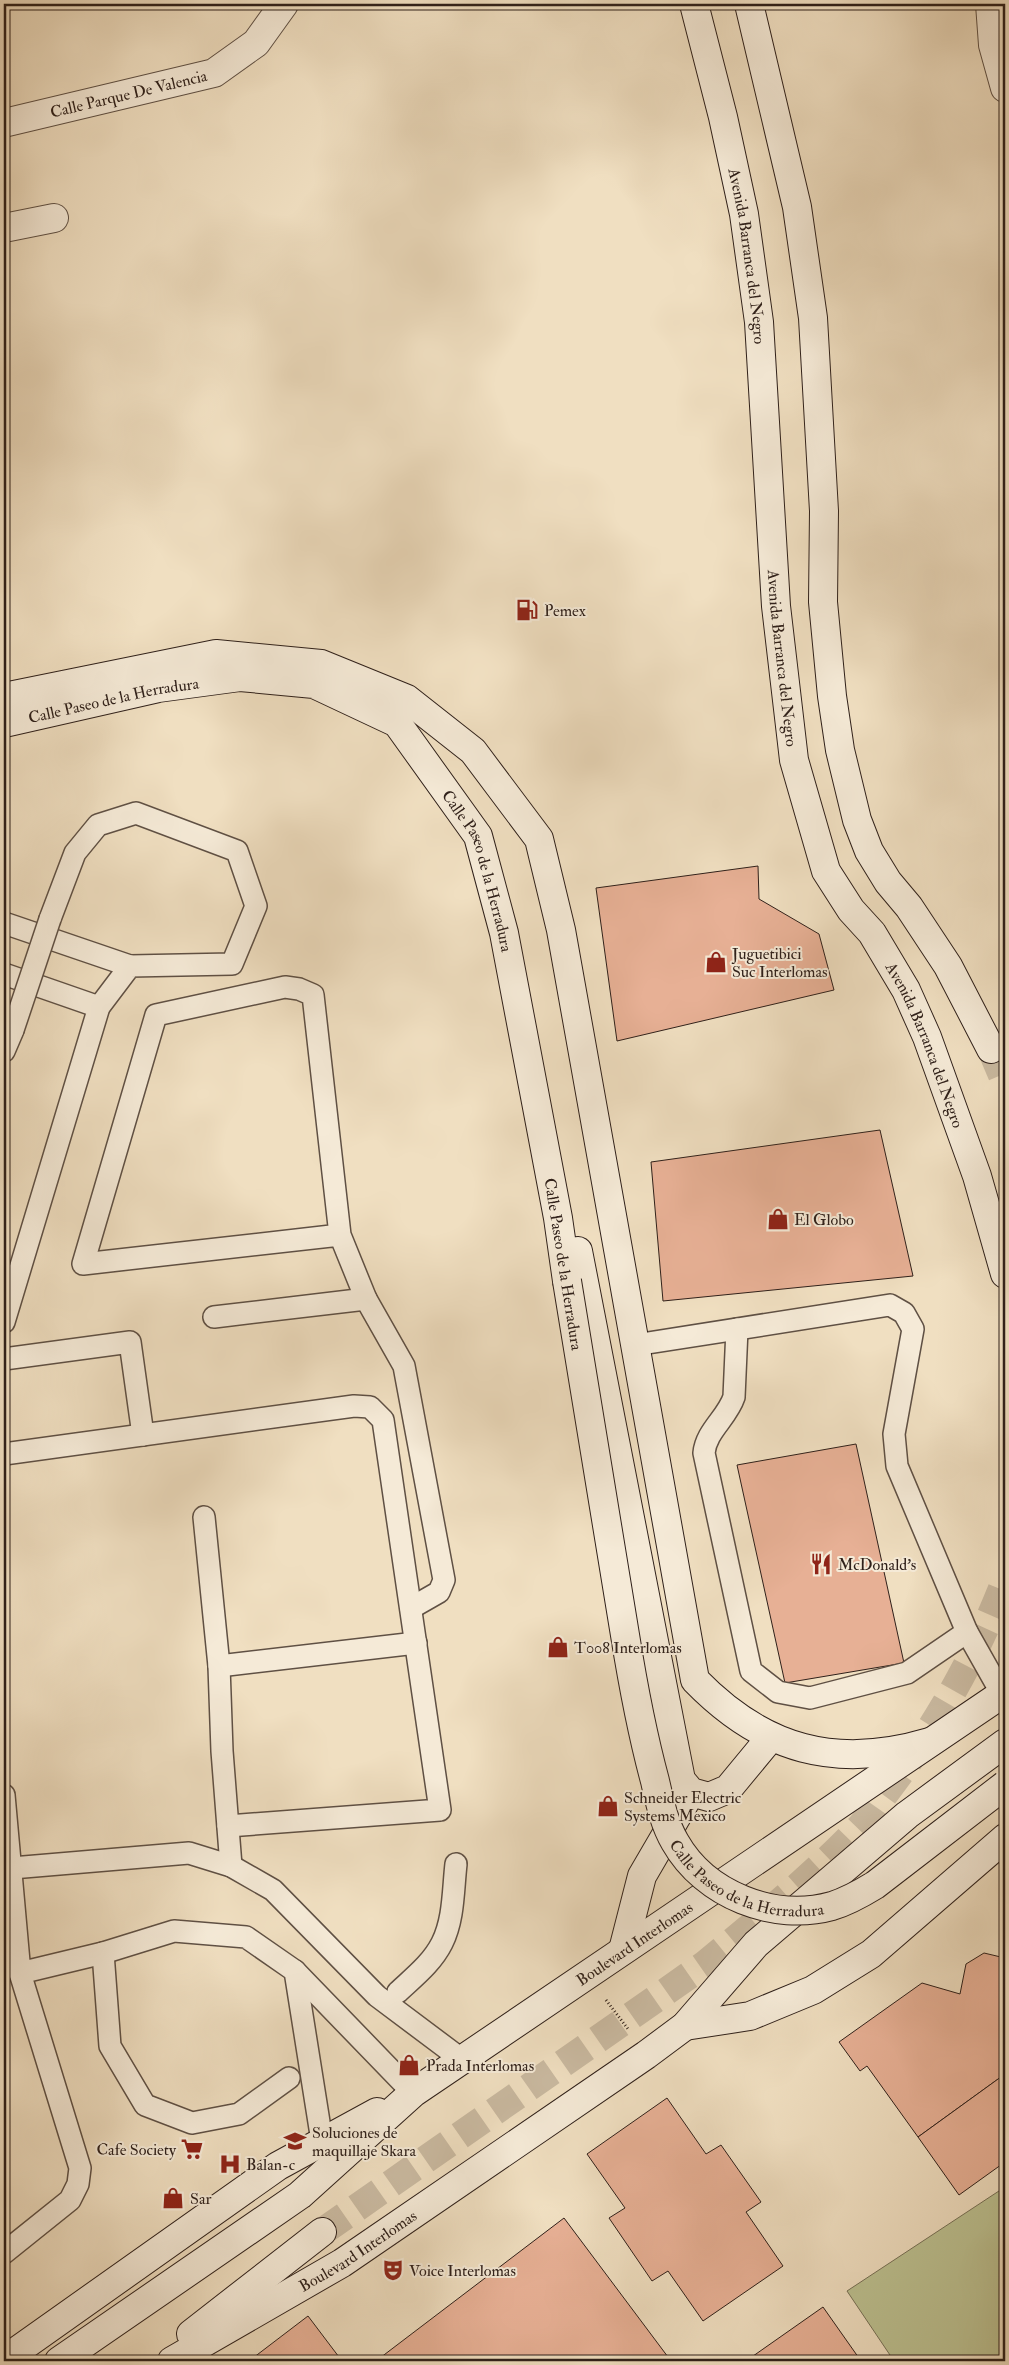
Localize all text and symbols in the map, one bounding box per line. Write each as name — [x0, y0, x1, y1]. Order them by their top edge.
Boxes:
street label: Calle Parque De Valencia — [48, 66, 210, 123]
street label: Avenida Barranca del Negro — [723, 165, 769, 345]
street label: Avenida Barranca del Negro — [763, 568, 801, 748]
fuel station icon: Pemex — [514, 597, 540, 623]
place label: Pemex — [544, 601, 586, 621]
street label: Calle Paseo de la Herradura — [26, 674, 201, 728]
street label: Calle Paseo de la Herradura — [437, 786, 516, 954]
place label: Juguetibici Suc Interlomas — [731, 944, 828, 982]
shop icon: Juguetibici Suc Interlomas — [703, 949, 729, 975]
street label: Avenida Barranca del Negro — [880, 958, 968, 1131]
street label: Calle Paseo de la Herradura — [540, 1177, 587, 1352]
shop icon: El Globo — [765, 1206, 791, 1232]
place label: El Globo — [794, 1210, 854, 1230]
restaurant icon: McDonald's — [808, 1551, 834, 1577]
place label: McDonald's — [838, 1555, 916, 1575]
shop icon: T008 Interlomas — [545, 1634, 571, 1660]
place label: T008 Interlomas — [574, 1638, 682, 1658]
place label: Schneider Electric Systems Mexico — [624, 1788, 742, 1826]
shop icon: Schneider Electric Systems Mexico — [595, 1793, 621, 1819]
street label: Calle Paseo de la Herradura — [665, 1836, 826, 1922]
street label: Boulevard Interlomas — [573, 1897, 697, 1991]
shop icon: Prada Interlomas — [396, 2052, 422, 2078]
place label: Prada Interlomas — [426, 2056, 534, 2076]
place label: Soluciones de maquillaje Skara — [312, 2123, 416, 2161]
school or university icon: Soluciones de maquillaje Skara — [282, 2128, 308, 2154]
supermarket icon: Cafe Society — [179, 2136, 205, 2162]
place label: Cafe Society — [96, 2140, 177, 2160]
hospital icon: Balan-c — [217, 2151, 243, 2177]
place label: Balan-c — [246, 2155, 296, 2175]
shop icon: Sar — [160, 2185, 186, 2211]
place label: Sar — [190, 2189, 211, 2209]
street label: Boulevard Interlomas — [296, 2206, 421, 2297]
theatre icon: Voice Interlomas — [380, 2257, 406, 2283]
place label: Voice Interlomas — [409, 2261, 516, 2281]

